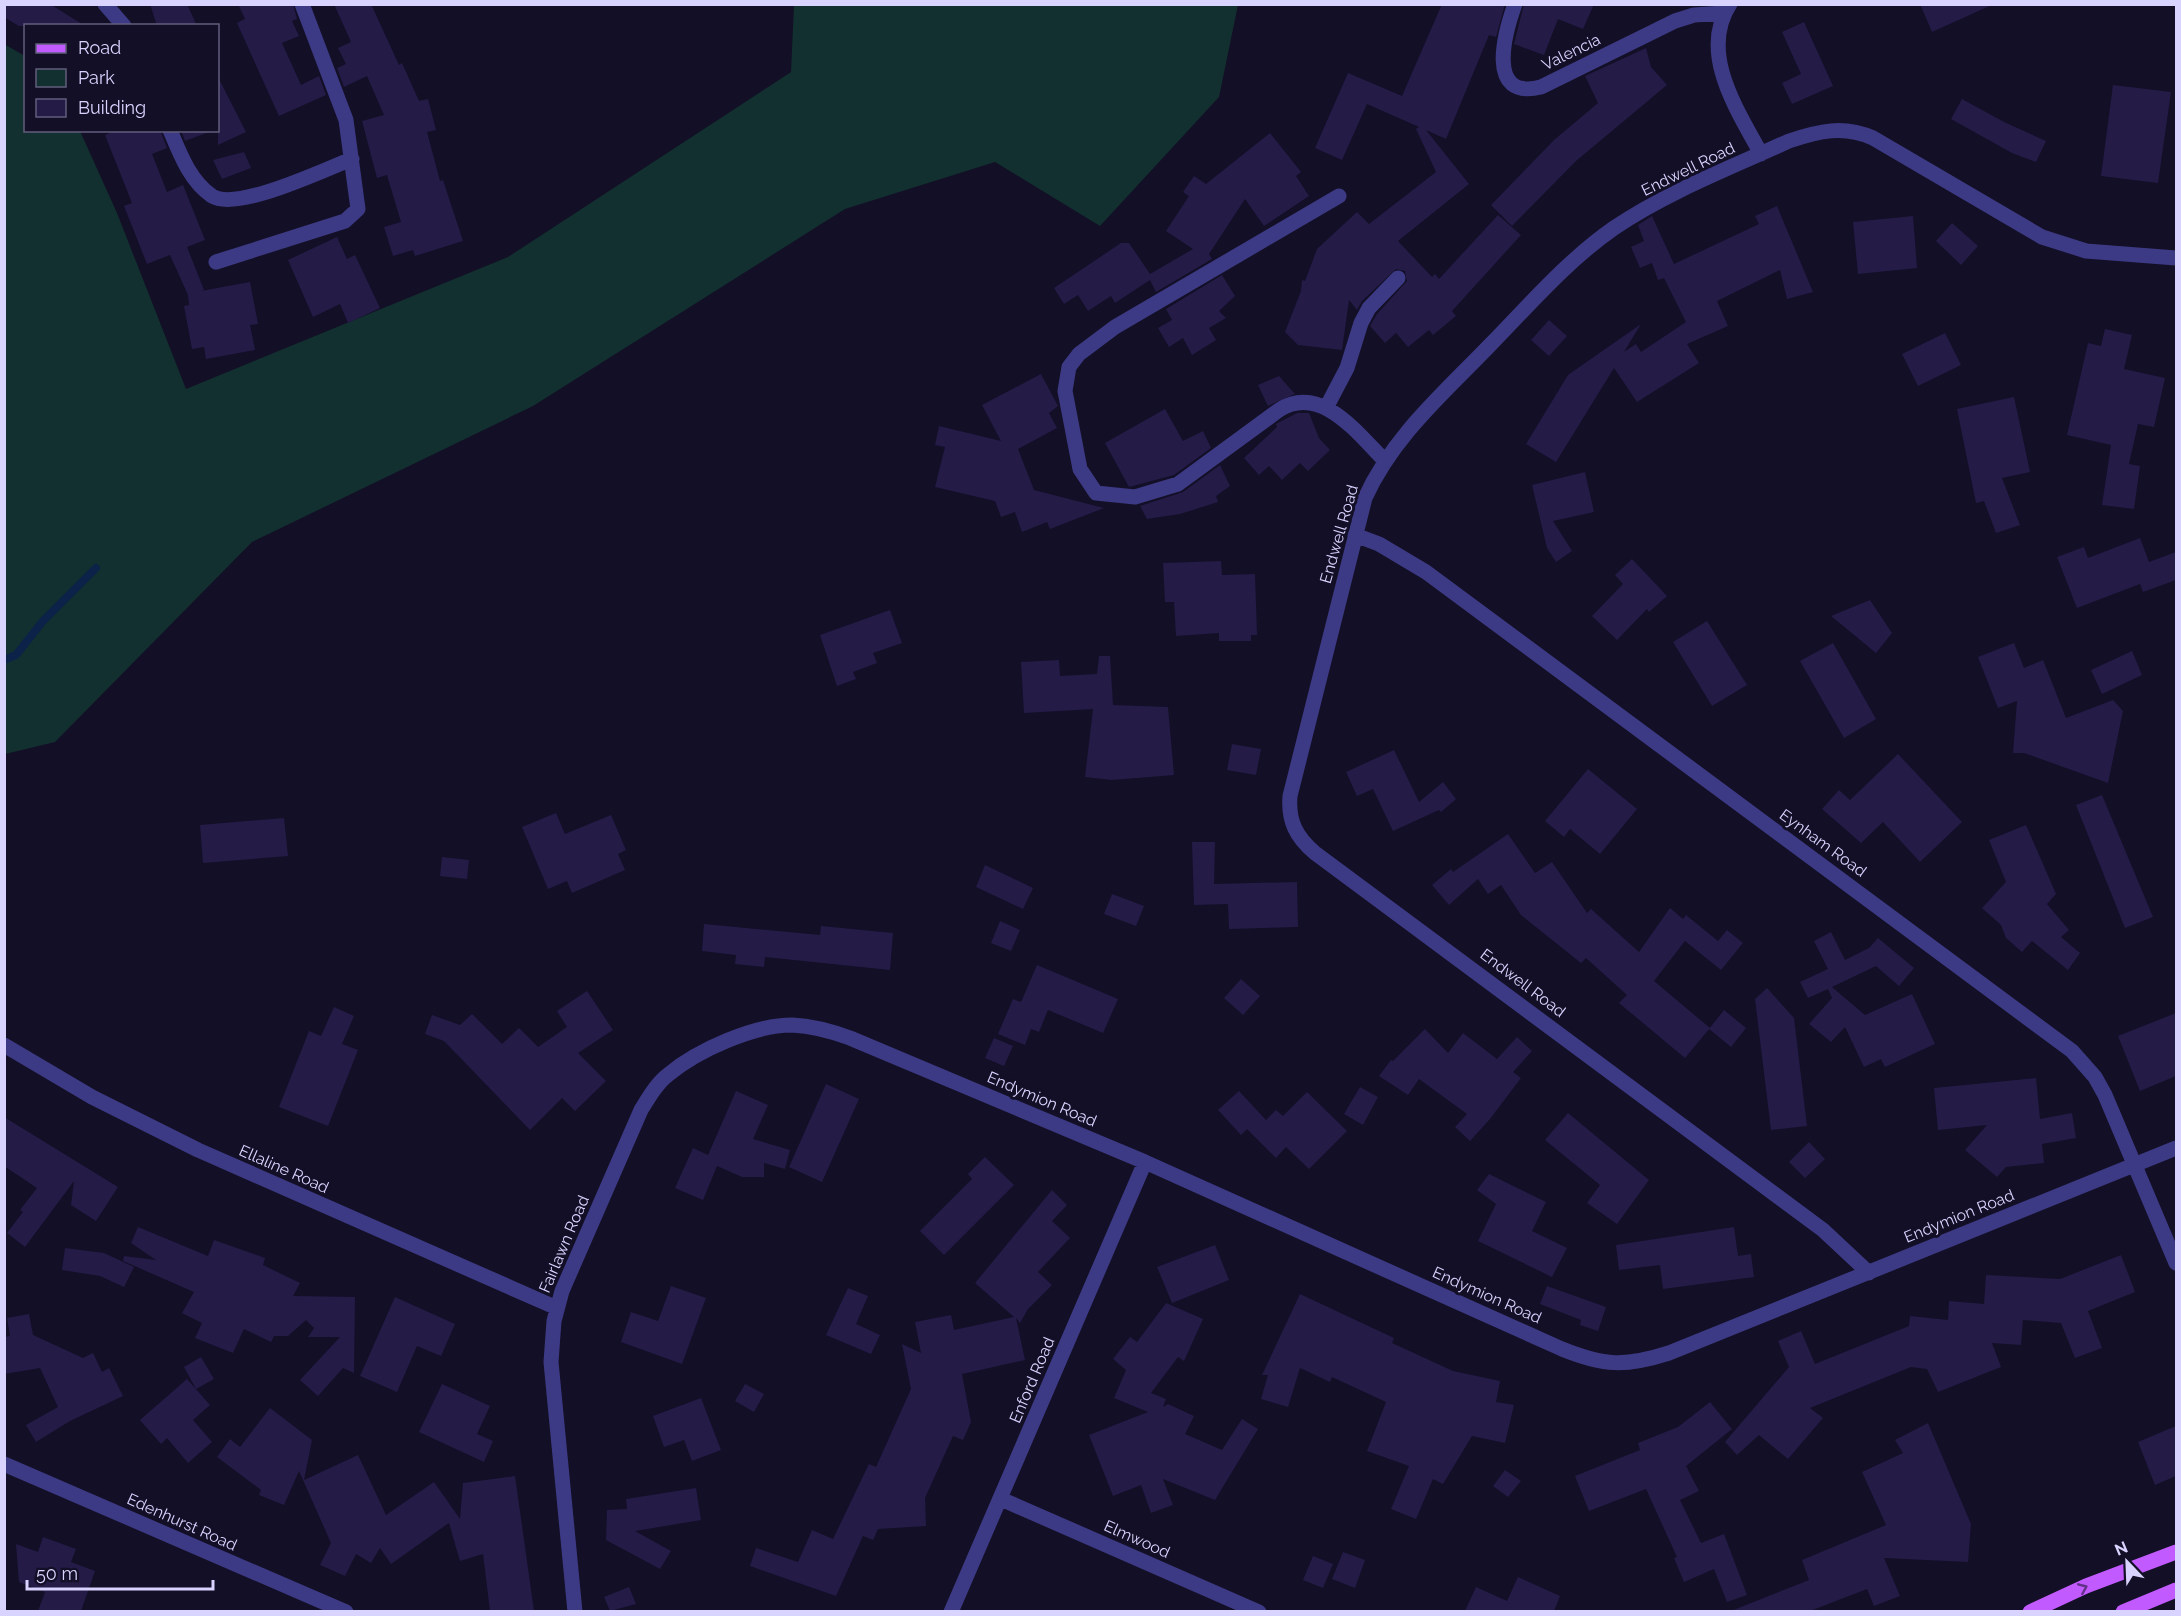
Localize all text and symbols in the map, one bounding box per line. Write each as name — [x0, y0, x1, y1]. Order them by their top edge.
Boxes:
legend — [24, 24, 219, 132]
street label: Valencia — [1539, 30, 1603, 74]
text: Road — [78, 37, 121, 58]
text: Park — [78, 67, 115, 88]
text: Building — [78, 97, 146, 118]
street label: Endwell Road — [1638, 138, 1738, 200]
street label: Endwell Road — [1316, 482, 1362, 586]
street label: Eynham Road — [1776, 805, 1870, 881]
street label: Endwell Road — [1477, 945, 1569, 1021]
street label: Endymion Road — [984, 1067, 1100, 1131]
street label: Ellaline Road — [236, 1141, 332, 1197]
street label: Endymion Road — [1901, 1185, 2017, 1247]
street label: Fairlawn Road — [535, 1192, 593, 1295]
street label: Endymion Road — [1430, 1263, 1544, 1328]
street label: Enford Road — [1005, 1334, 1059, 1426]
street label: Edenhurst Road — [124, 1489, 240, 1555]
street label: Elmwood — [1101, 1516, 1173, 1562]
north arrow — [2097, 1532, 2157, 1592]
text: N — [2112, 1538, 2131, 1560]
scale bar — [27, 1553, 213, 1591]
text: 50 m — [36, 1563, 78, 1584]
one-way arrow — [2077, 1583, 2088, 1595]

